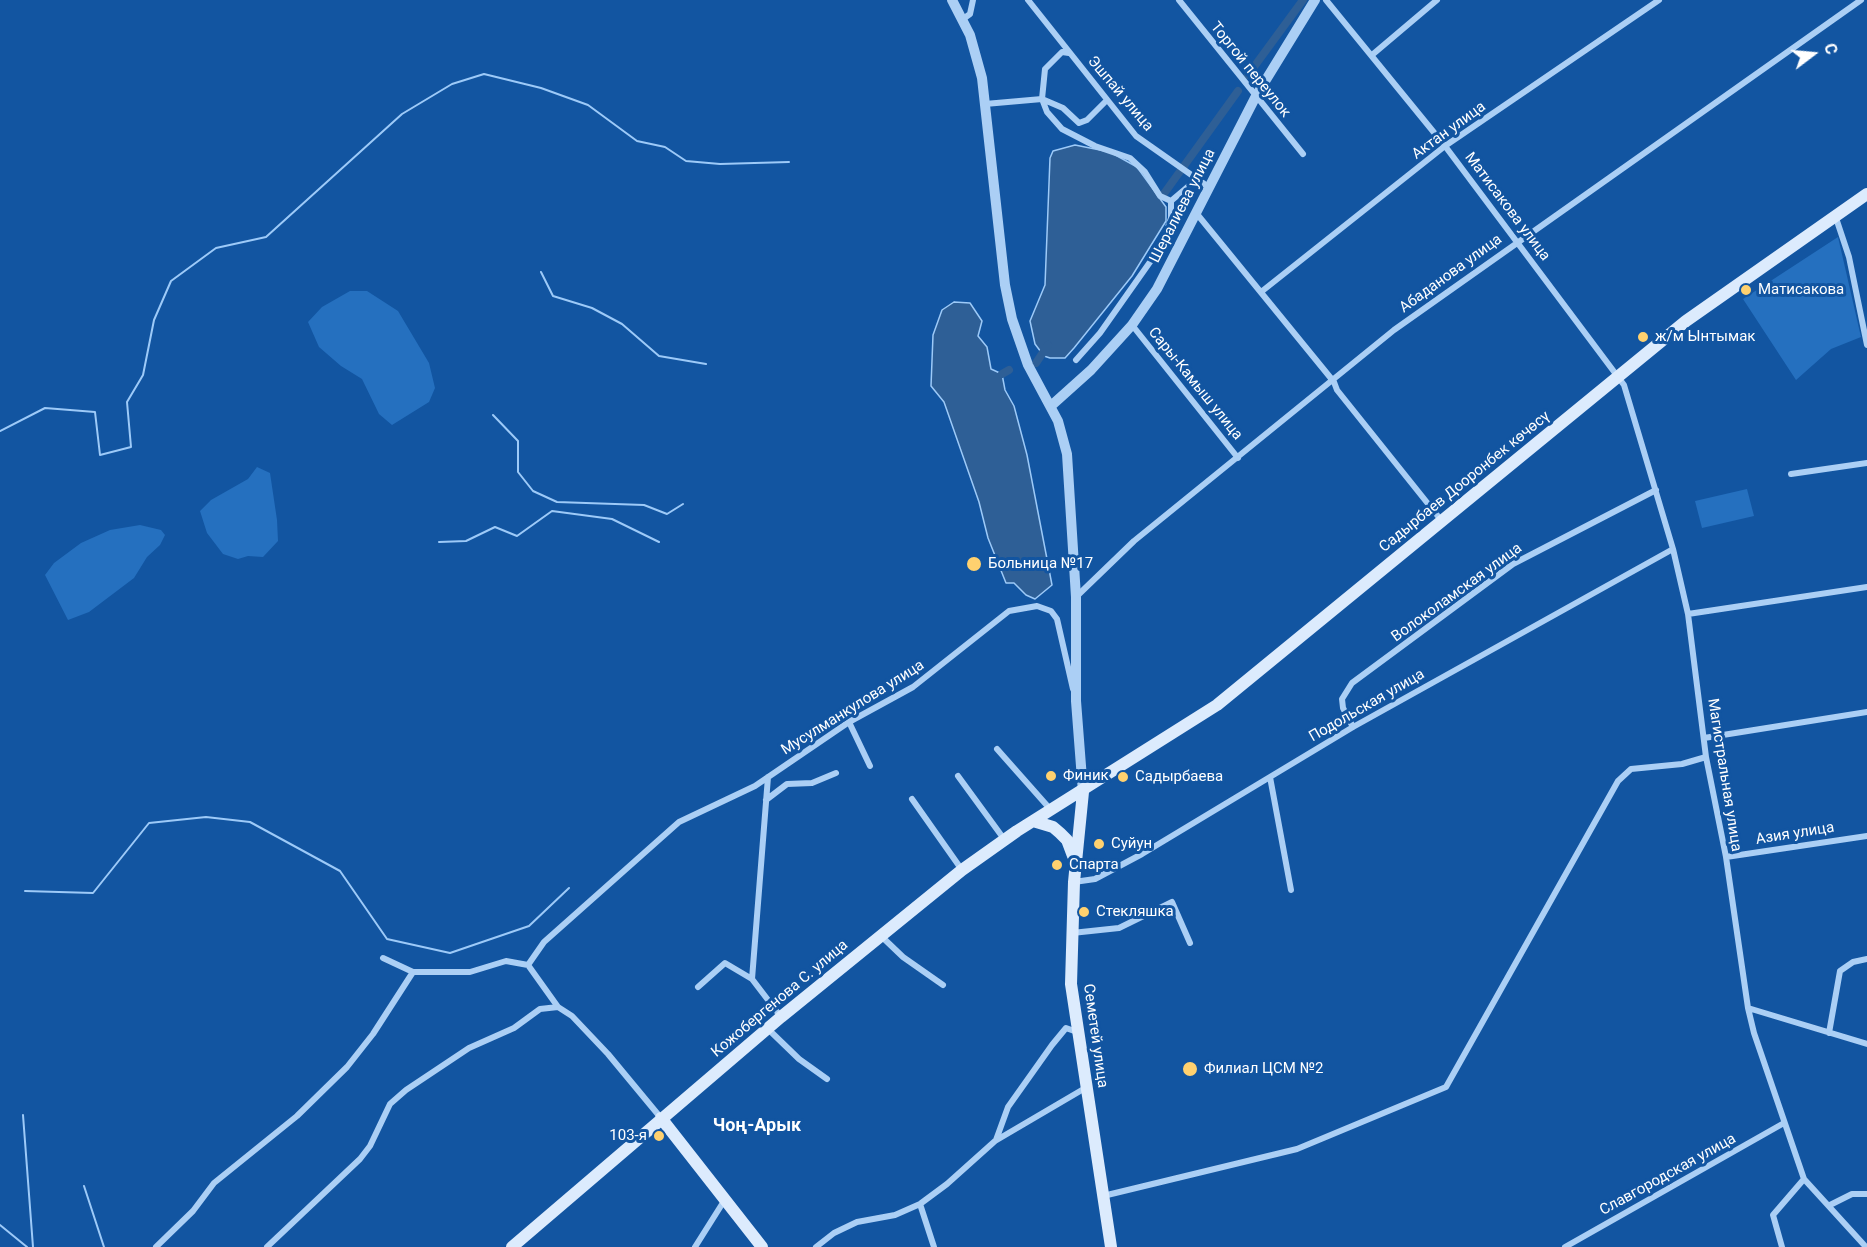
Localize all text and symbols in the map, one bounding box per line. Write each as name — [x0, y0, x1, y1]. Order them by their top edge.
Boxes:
street label: Торгой переулок — [1206, 19, 1294, 121]
north arrow — [1783, 24, 1843, 84]
text: С — [1820, 41, 1841, 57]
street label: Эшпай улица — [1083, 53, 1157, 135]
street label: Актан улица — [1409, 98, 1489, 164]
street label: Шералиева улица — [1146, 146, 1220, 266]
street label: Матисакова улица — [1460, 149, 1554, 265]
street label: Абаданова улица — [1396, 231, 1506, 317]
place label: Матисакова — [1758, 281, 1844, 299]
marker: Матисакова — [1739, 283, 1753, 297]
street label: Сары-Камыш улица — [1144, 324, 1246, 444]
place label: ж/м Ынтымак — [1655, 328, 1755, 346]
marker: ж/м Ынтымак — [1636, 330, 1650, 344]
street label: Садырбаев Дооронбек көчөсү — [1376, 408, 1554, 556]
street label: Волоколамская улица — [1388, 540, 1526, 646]
marker: Больница №17 — [965, 555, 983, 573]
place label: Больница №17 — [988, 555, 1093, 573]
street label: Мусулманкулова улица — [778, 657, 928, 759]
street label: Подольская улица — [1306, 666, 1428, 746]
street label: Магистральная улица — [1703, 697, 1745, 853]
place label: Финик — [1063, 767, 1109, 785]
place label: Садырбаева — [1135, 768, 1223, 786]
marker: Финик — [1044, 769, 1058, 783]
marker: Садырбаева — [1116, 770, 1130, 784]
street label: Азия улица — [1754, 819, 1836, 849]
place label: Суйун — [1111, 835, 1152, 853]
marker: Суйун — [1092, 837, 1106, 851]
place label: Спарта — [1069, 856, 1119, 874]
marker: Спарта — [1050, 858, 1064, 872]
place label: Стекляшка — [1096, 903, 1174, 921]
marker: Стекляшка — [1077, 905, 1091, 919]
street label: Кожобергенова С. улица — [708, 937, 852, 1061]
street label: Семетей улица — [1079, 983, 1111, 1089]
marker: Филиал ЦСМ №2 — [1181, 1060, 1199, 1078]
place label: Филиал ЦСМ №2 — [1204, 1060, 1324, 1078]
district label: Чоң-Арык — [713, 1115, 801, 1137]
place label: 103-я — [609, 1127, 647, 1145]
marker: 103-я — [652, 1129, 666, 1143]
street label: Славгородская улица — [1597, 1130, 1739, 1220]

